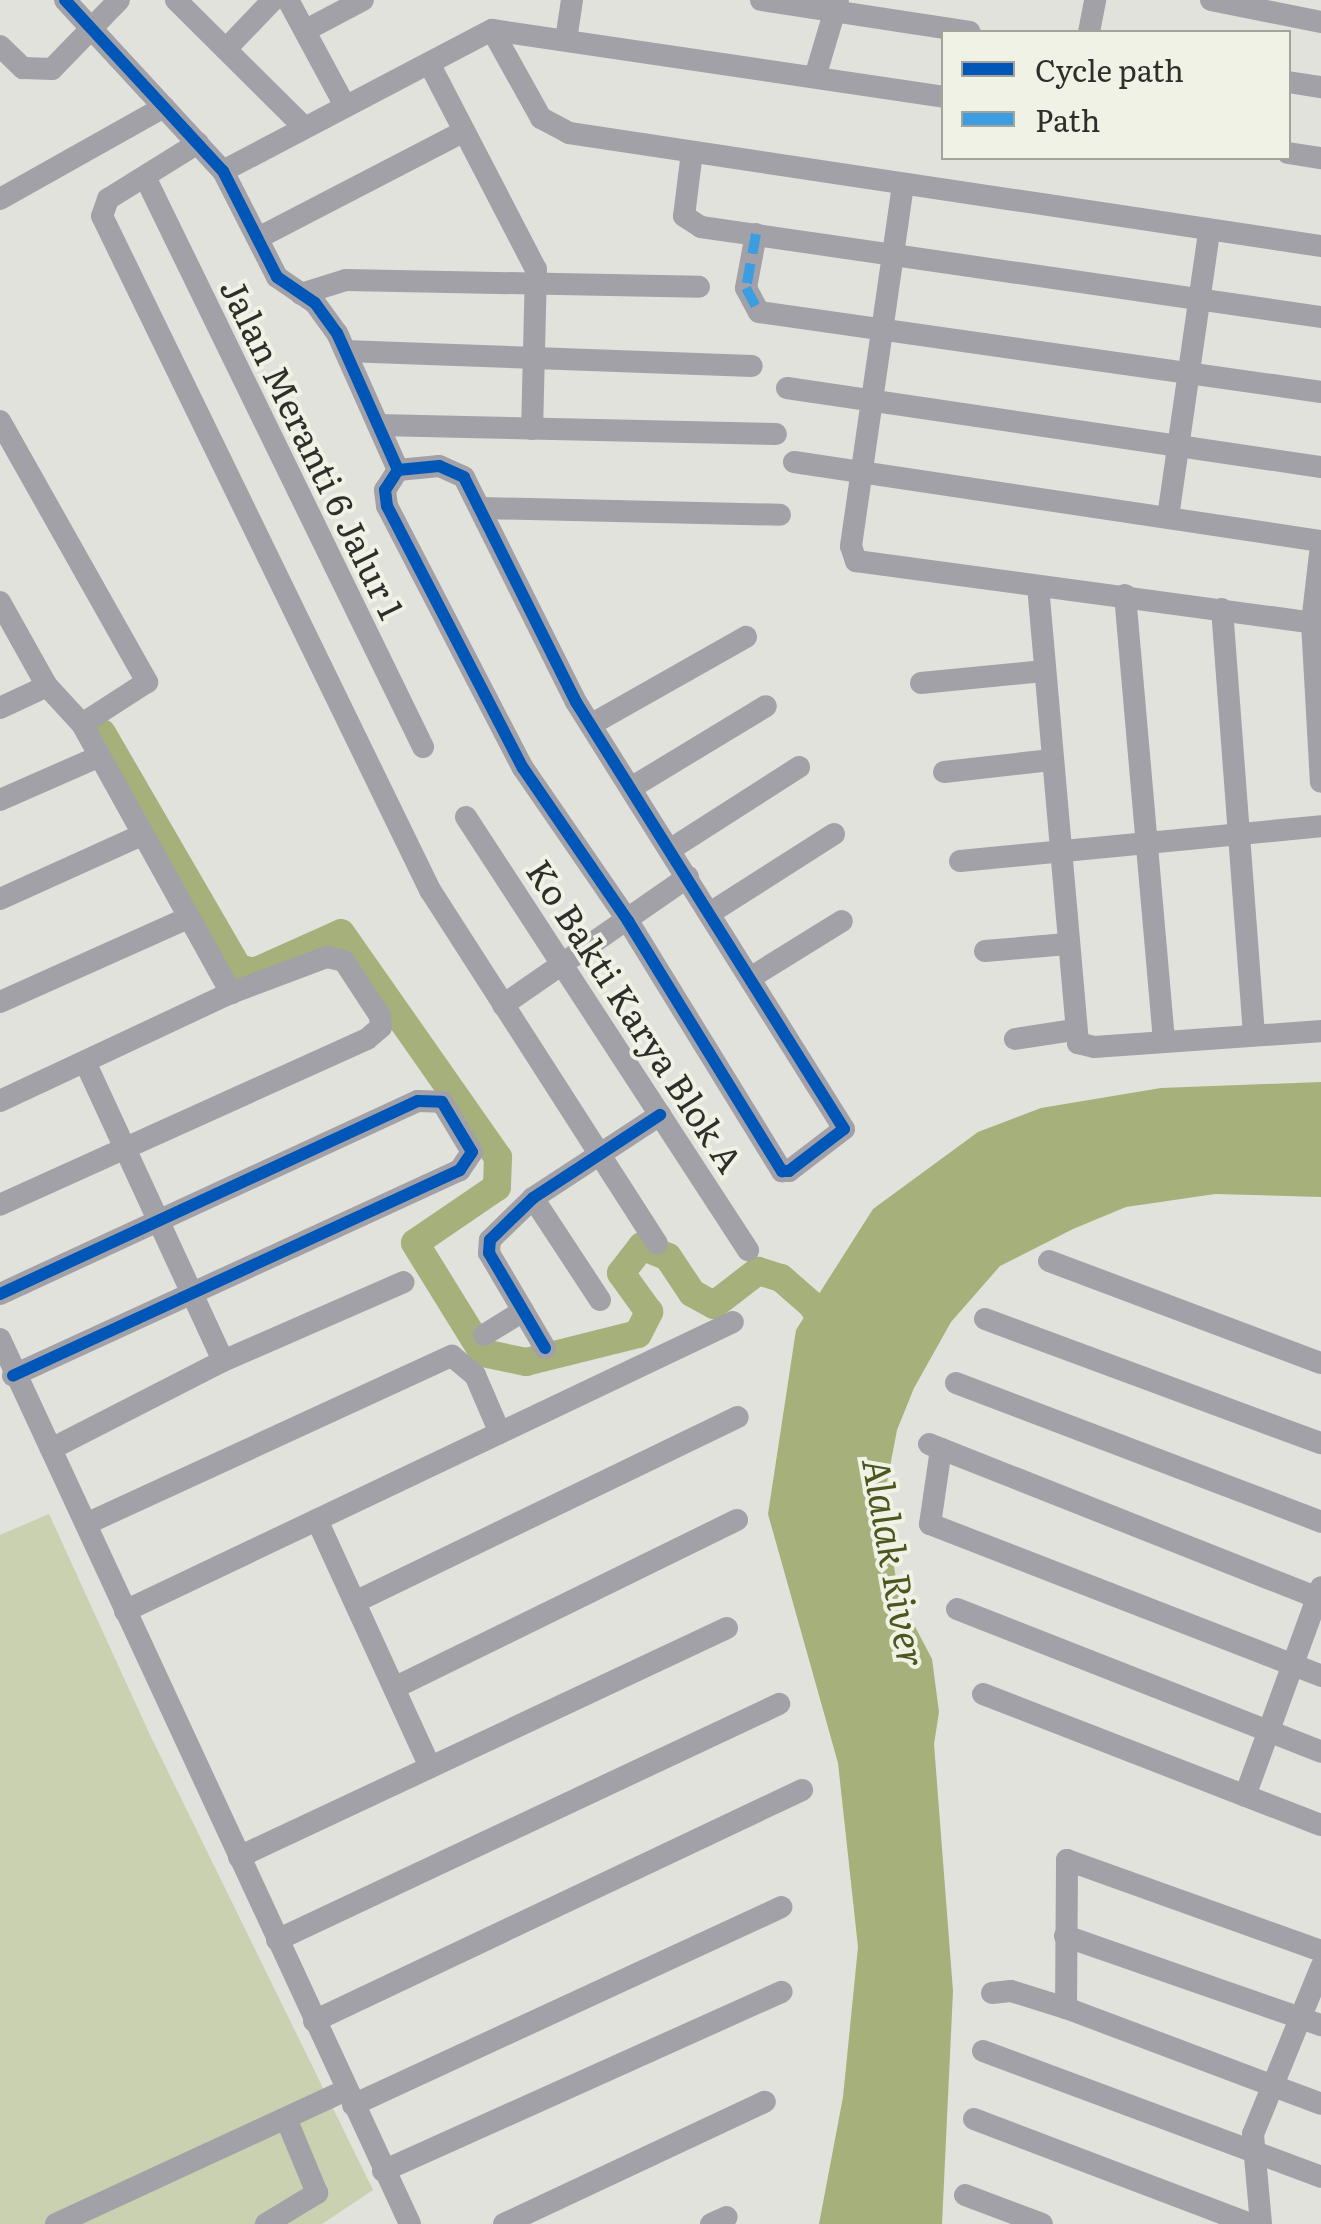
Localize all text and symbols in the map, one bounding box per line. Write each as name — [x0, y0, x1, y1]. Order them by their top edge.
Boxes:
legend — [941, 30, 1291, 160]
text: Cycle path — [1035, 47, 1184, 91]
text: Path — [1035, 97, 1100, 141]
street label: Jalan Meranti 6 Jalur 1 — [213, 271, 415, 625]
street label: Ko Bakti Karya Blok A — [519, 851, 753, 1179]
water label: Alalak River — [855, 1454, 937, 1670]

